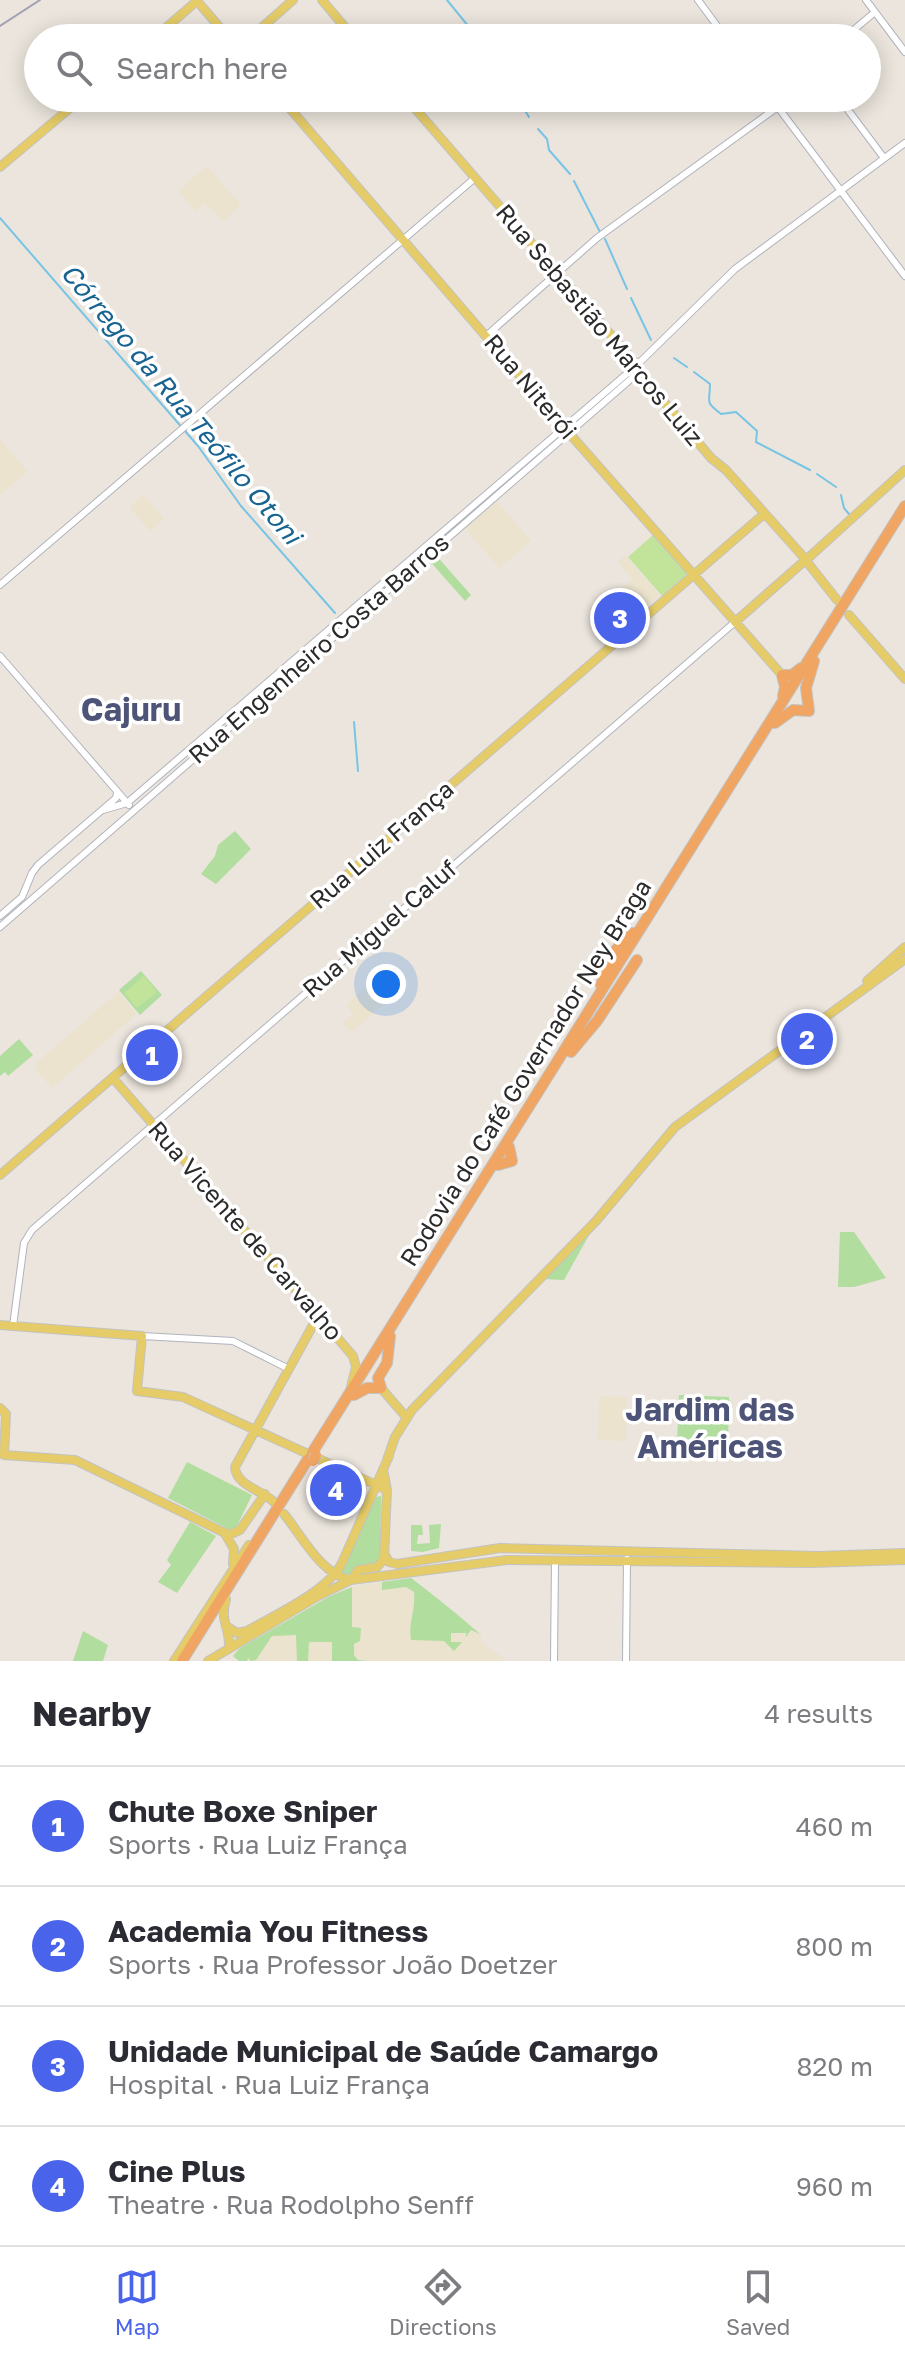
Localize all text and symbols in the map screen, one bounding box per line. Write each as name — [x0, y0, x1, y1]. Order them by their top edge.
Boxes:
search box — [24, 24, 881, 112]
icon: search — [52, 46, 96, 90]
text: Search here — [116, 50, 288, 86]
street label: Rua Sebastião Marcos Luiz — [491, 197, 710, 451]
water label: Córrego da Rua Teófilo Otoni — [55, 257, 310, 553]
street label: Rua Niterói — [479, 328, 583, 444]
street label: Rua Engenheiro Costa Barros — [182, 527, 454, 769]
pin: 3 — [594, 588, 646, 648]
district label: Cajuru — [81, 690, 181, 728]
street label: Rua Luiz França — [303, 774, 459, 914]
street label: Rua Miguel Caluf — [296, 853, 462, 1003]
street label: Rodovia do Café Governador Ney Braga — [393, 874, 656, 1271]
your location — [366, 964, 406, 1004]
pin: 2 — [781, 1009, 833, 1069]
pin: 1 — [126, 1025, 178, 1085]
street label: Rua Vicente de Carvalho — [143, 1114, 349, 1346]
district label: Jardim das Américas — [625, 1390, 795, 1465]
pin: 4 — [310, 1460, 362, 1520]
text: Nearby — [32, 1693, 152, 1733]
text: 4 results — [764, 1698, 873, 1729]
text: Chute Boxe Sniper — [108, 1793, 377, 1829]
text: 1 — [51, 1811, 65, 1842]
text: 460 m — [796, 1811, 873, 1842]
text: Sports · Rua Luiz França — [108, 1829, 408, 1860]
text: Academia You Fitness — [108, 1913, 428, 1949]
text: 2 — [50, 1931, 66, 1962]
text: 800 m — [795, 1931, 873, 1962]
text: Sports · Rua Professor João Doetzer — [108, 1949, 557, 1980]
text: Unidade Municipal de Saúde Camargo — [108, 2033, 658, 2069]
text: 3 — [50, 2051, 66, 2082]
text: 820 m — [796, 2051, 873, 2082]
text: Hospital · Rua Luiz França — [108, 2069, 430, 2100]
text: Cine Plus — [108, 2153, 246, 2189]
text: 4 — [50, 2171, 66, 2202]
text: 960 m — [796, 2171, 873, 2202]
text: Theatre · Rua Rodolpho Senff — [108, 2189, 474, 2220]
tab: Map — [115, 2265, 160, 2340]
tab: Directions — [389, 2265, 497, 2340]
tab: Saved — [726, 2265, 790, 2340]

